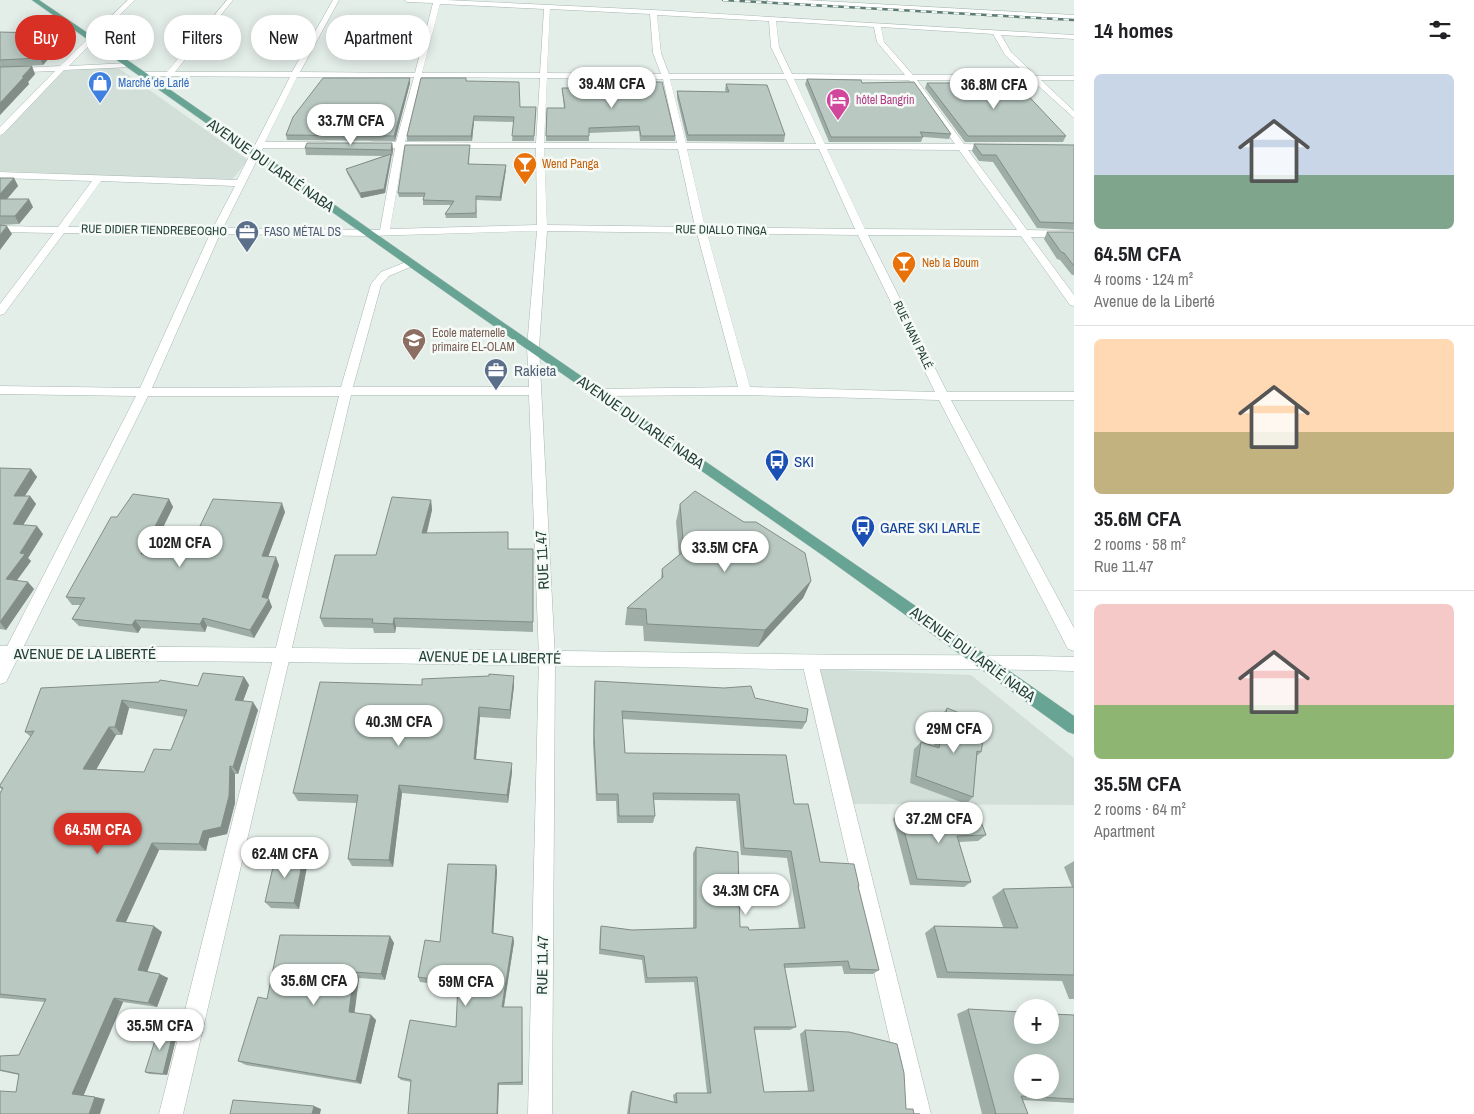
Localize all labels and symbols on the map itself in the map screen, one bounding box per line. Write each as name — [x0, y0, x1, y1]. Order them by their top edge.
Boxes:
pin: 39.4M CFA — [555, 66, 669, 109]
pin: 36.8M CFA — [937, 68, 1051, 110]
shop icon: Marché de Larlé — [87, 70, 113, 104]
place label: Marché de Larlé — [118, 75, 189, 91]
hotel icon: hôtel Bangrin — [825, 87, 851, 121]
place label: hôtel Bangrin — [856, 92, 915, 108]
pin: 33.7M CFA — [294, 104, 408, 146]
street label: AVENUE DU LARLÉ NABA — [203, 113, 339, 217]
bar icon: Wend Panga — [512, 151, 538, 185]
place label: Wend Panga — [542, 156, 599, 172]
office icon: FASO MÉTAL DS — [234, 219, 260, 253]
street label: RUE DIDIER TIENDREBEOGHO — [81, 221, 227, 239]
street label: RUE DIALLO TINGA — [675, 221, 767, 239]
place label: FASO MÉTAL DS — [264, 224, 342, 240]
bar icon: Neb la Boum — [891, 250, 917, 284]
place label: Neb la Boum — [922, 255, 979, 271]
street label: RUE NANI PALÉ — [890, 298, 936, 372]
place label: Ecole maternelle primaire EL-OLAM — [432, 325, 515, 355]
school or university icon: Ecole maternelle primaire EL-OLAM — [401, 327, 427, 361]
office icon: Rakieta — [483, 357, 509, 391]
place label: Rakieta — [514, 360, 557, 381]
street label: AVENUE DU LARLÉ NABA — [573, 370, 709, 474]
bus stop icon: SKI — [764, 448, 790, 482]
place label: SKI — [794, 451, 814, 472]
bus stop icon: GARE SKI LARLE — [850, 514, 876, 548]
place label: GARE SKI LARLE — [880, 517, 981, 538]
pin: 102M CFA — [128, 526, 232, 568]
street label: RUE 11.47 — [530, 530, 554, 590]
pin: 33.5M CFA — [668, 530, 782, 573]
street label: AVENUE DU LARLÉ NABA — [905, 601, 1041, 707]
street label: AVENUE DE LA LIBERTÉ — [13, 643, 156, 664]
street label: AVENUE DE LA LIBERTÉ — [418, 645, 561, 669]
pin: 40.3M CFA — [342, 704, 456, 747]
pin: 29M CFA — [908, 712, 1000, 754]
pin: 37.2M CFA — [882, 802, 996, 844]
pin: 64.5M CFA — [41, 812, 155, 855]
pin: 62.4M CFA — [228, 836, 342, 879]
pin: 34.3M CFA — [689, 874, 803, 916]
street label: RUE 11.47 — [531, 935, 553, 995]
pin: 35.6M CFA — [257, 964, 371, 1006]
pin: 59M CFA — [420, 964, 512, 1007]
pin: 35.5M CFA — [103, 1008, 217, 1051]

